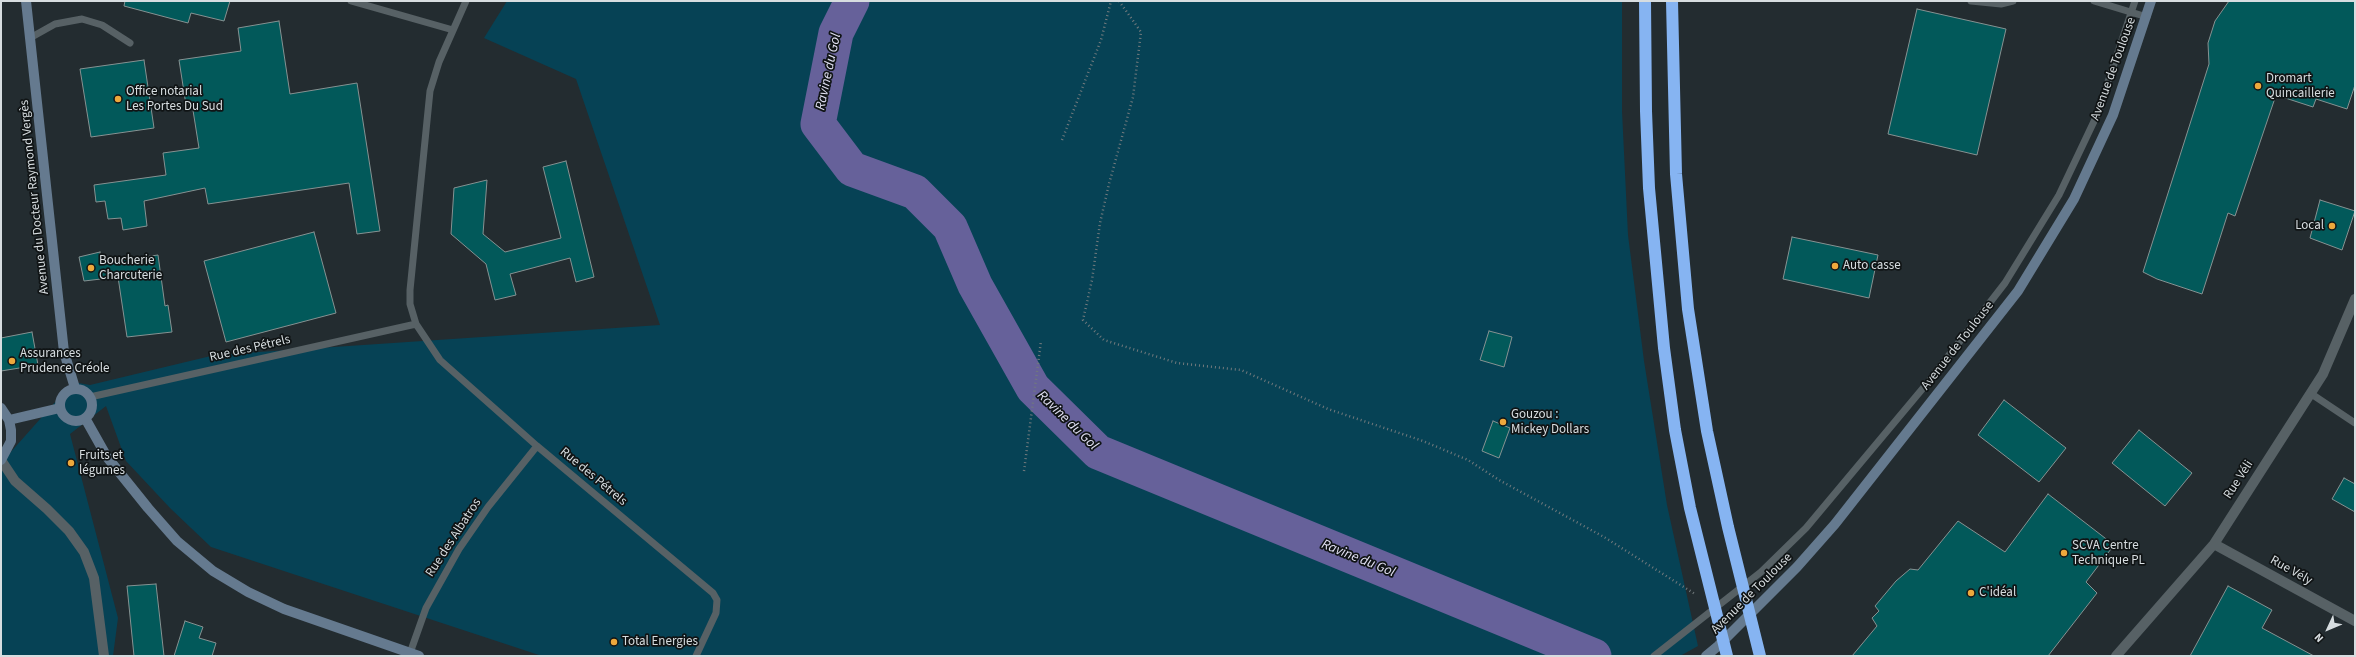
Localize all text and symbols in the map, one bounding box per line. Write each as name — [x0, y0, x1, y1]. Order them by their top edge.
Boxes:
street label: Avenue de Toulouse — [2088, 15, 2140, 123]
water label: Ravine du Gol — [813, 32, 845, 112]
place label: Dromart Quincaillerie — [2266, 71, 2335, 102]
marker: Dromart Quincaillerie — [2253, 81, 2263, 91]
place label: Office notarial Les Portes Du Sud — [126, 84, 223, 115]
marker: Office notarial Les Portes Du Sud — [113, 94, 123, 104]
street label: Avenue du Docteur Raymond Vergès — [17, 99, 53, 295]
place label: Local — [2295, 218, 2324, 234]
marker: Local — [2327, 221, 2337, 231]
place label: Boucherie Charcuterie — [99, 253, 162, 284]
place label: Auto casse — [1843, 258, 1901, 274]
marker: Auto casse — [1830, 261, 1840, 271]
marker: Boucherie Charcuterie — [86, 263, 96, 273]
street label: Avenue de Toulouse — [1918, 298, 1998, 394]
street label: Rue des Pétrels — [208, 332, 292, 366]
place label: Assurances Prudence Créole — [20, 346, 109, 377]
marker: Assurances Prudence Créole — [7, 356, 17, 366]
water label: Ravine du Gol — [1033, 388, 1101, 454]
place label: Gouzou : Mickey Dollars — [1511, 407, 1589, 438]
marker: Gouzou : Mickey Dollars — [1498, 417, 1508, 427]
street label: Rue des Pétrels — [556, 444, 630, 510]
place label: Fruits et légumes — [79, 448, 125, 479]
marker: Fruits et légumes — [66, 458, 76, 468]
street label: Rue Véli — [2221, 458, 2257, 502]
street label: Rue des Albatros — [423, 496, 485, 580]
water label: Ravine du Gol — [1319, 537, 1397, 581]
place label: SCVA Centre Technique PL — [2072, 538, 2145, 569]
marker: SCVA Centre Technique PL — [2059, 548, 2069, 558]
street label: Avenue de Toulouse — [1708, 550, 1796, 638]
street label: Rue Vély — [2267, 553, 2315, 589]
place label: C'idéal — [1979, 585, 2016, 601]
marker: C'idéal — [1966, 588, 1976, 598]
north arrow — [2308, 609, 2348, 649]
text: N — [2311, 630, 2327, 646]
place label: Total Energies — [622, 634, 698, 650]
marker: Total Energies — [609, 637, 619, 647]

